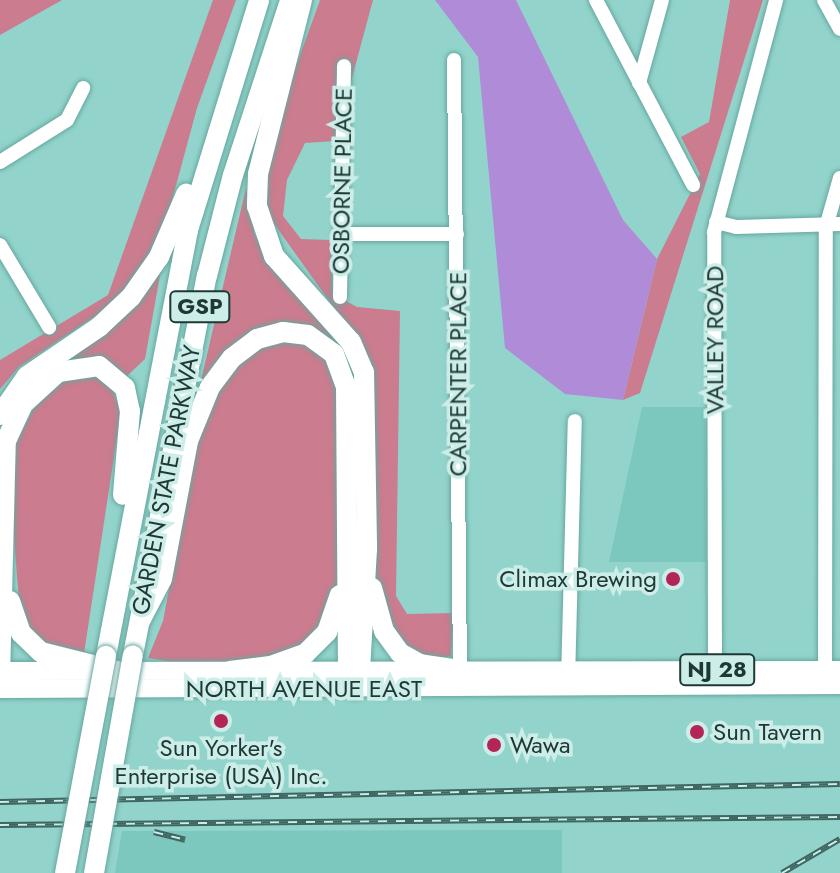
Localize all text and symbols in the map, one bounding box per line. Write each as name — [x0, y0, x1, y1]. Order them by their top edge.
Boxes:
street label: OSBORNE PLACE — [326, 88, 358, 274]
street label: VALLEY ROAD — [701, 266, 729, 414]
street label: CARPENTER PLACE — [444, 272, 472, 476]
road number: GSP — [168, 289, 232, 325]
street label: GARDEN STATE PARKWAY — [126, 343, 206, 617]
place label: Climax Brewing — [499, 565, 657, 593]
marker: Climax Brewing — [664, 570, 682, 588]
road number: NJ 28 — [679, 652, 755, 688]
street label: NORTH AVENUE EAST — [186, 675, 422, 703]
marker: Sun Yorker's Enterprise (USA) Inc. — [212, 712, 230, 730]
place label: Sun Tavern — [713, 718, 822, 746]
marker: Sun Tavern — [688, 723, 706, 741]
place label: Wawa — [510, 731, 571, 759]
place label: Sun Yorker's Enterprise (USA) Inc. — [115, 734, 327, 790]
marker: Wawa — [485, 736, 503, 754]

